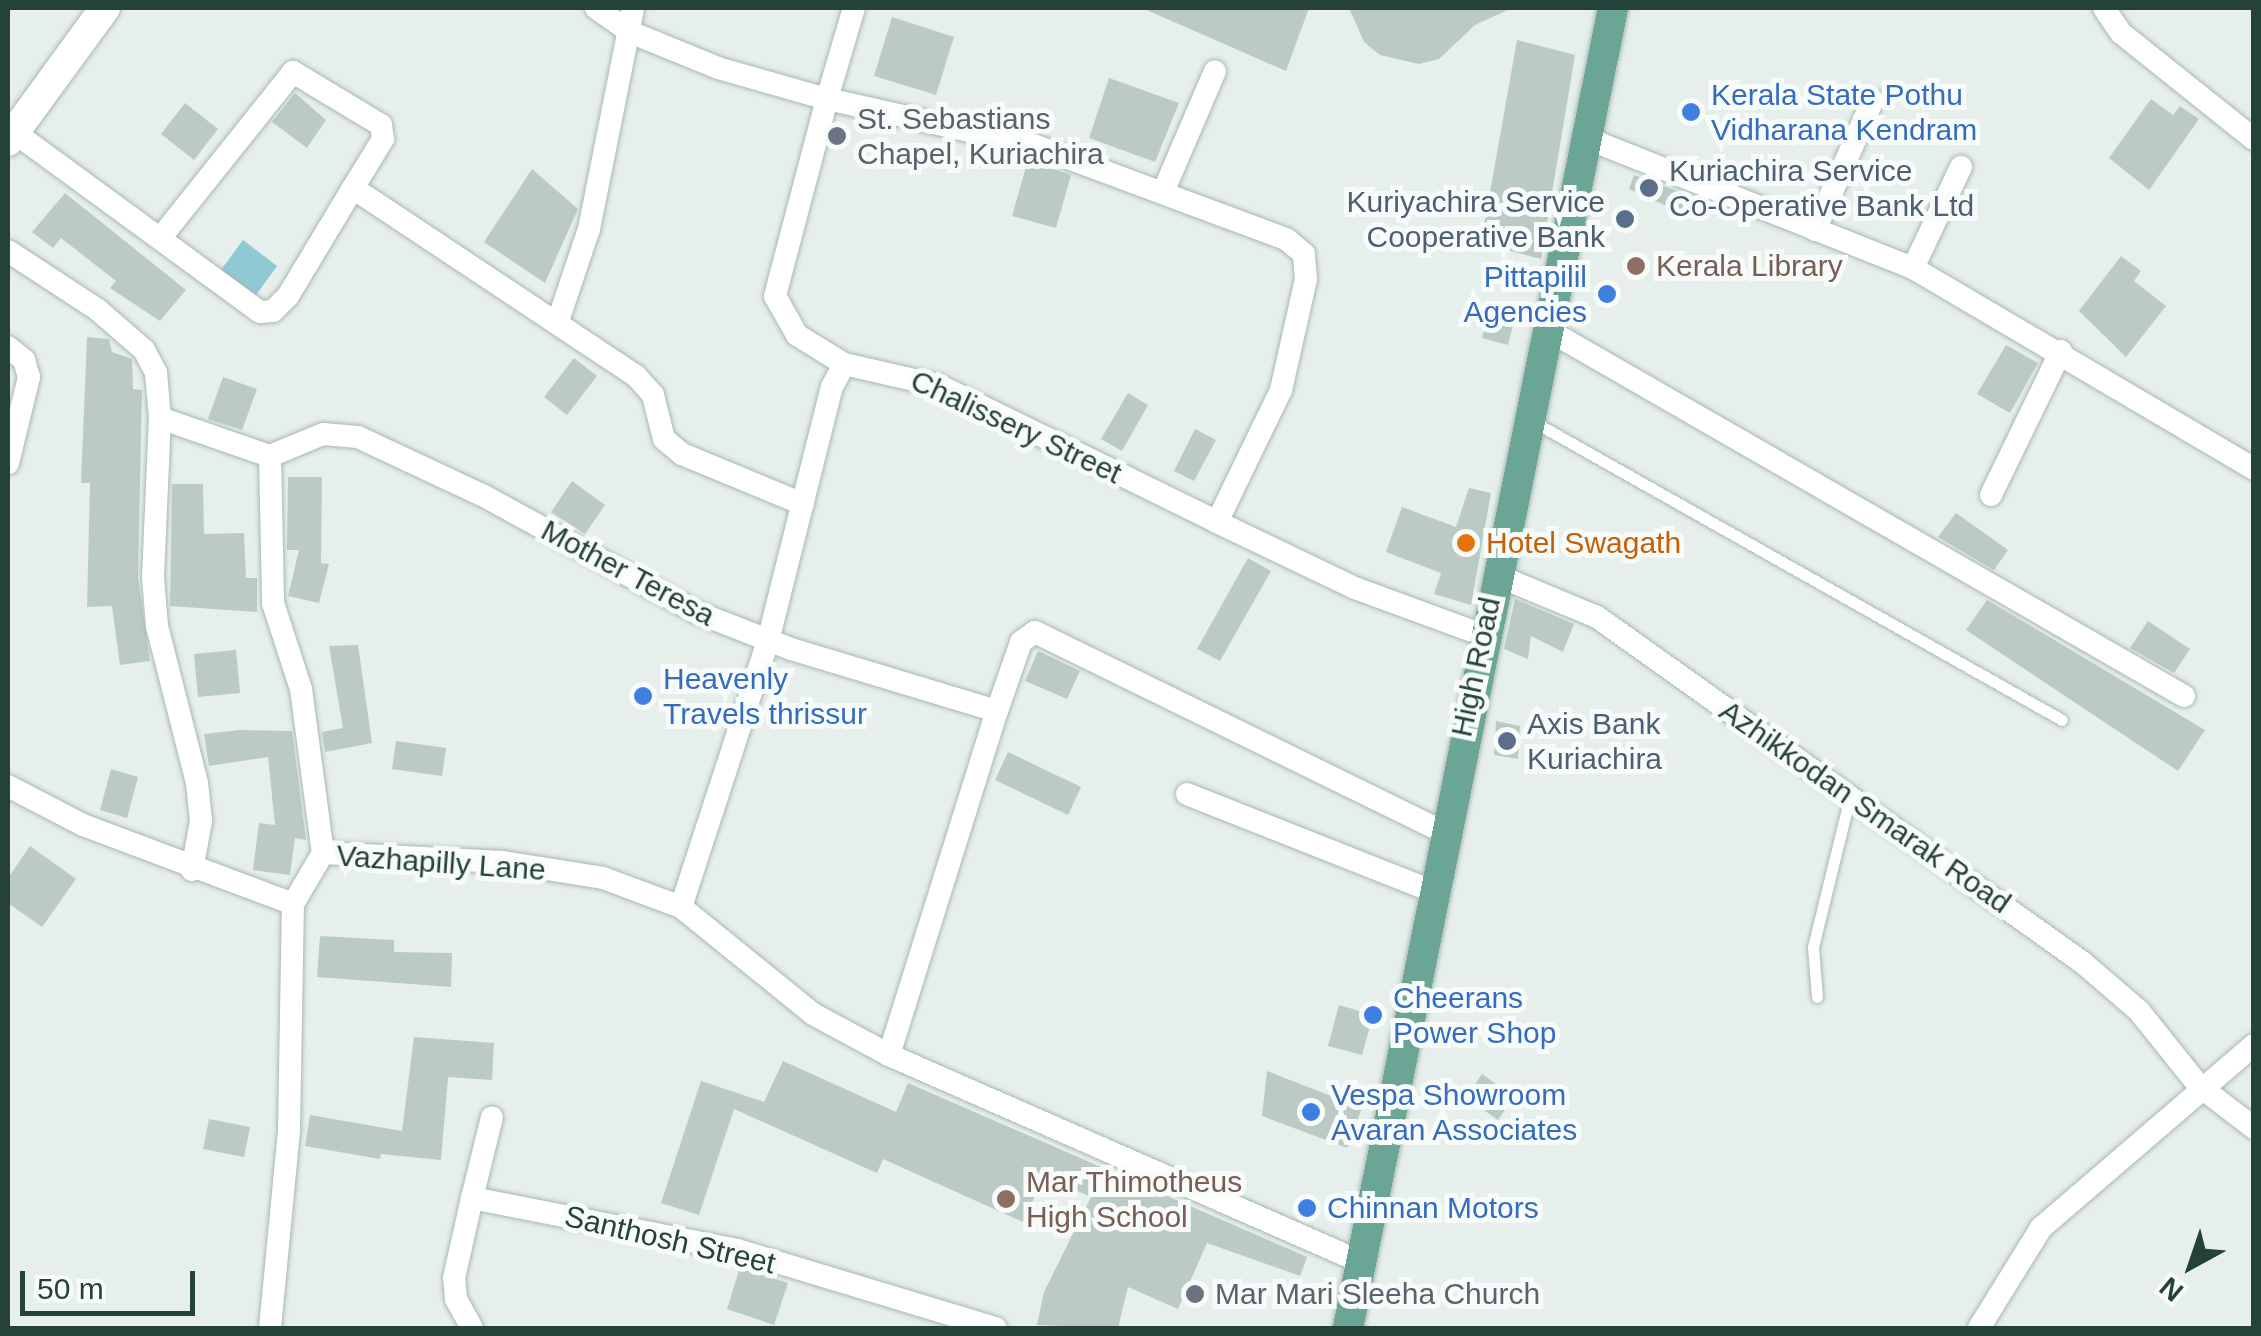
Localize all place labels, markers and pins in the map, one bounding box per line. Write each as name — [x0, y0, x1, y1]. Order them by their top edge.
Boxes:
place label: Kerala State Pothu Vidharana Kendram — [1711, 77, 1977, 148]
place label: St. Sebastians Chapel, Kuriachira — [857, 101, 1104, 172]
marker: Kerala State Pothu Vidharana Kendram — [1680, 101, 1702, 123]
marker: St. Sebastians Chapel, Kuriachira — [826, 125, 848, 147]
place label: Kuriachira Service Co-Operative Bank Ltd — [1669, 153, 1974, 224]
marker: Kuriachira Service Co-Operative Bank Ltd — [1638, 177, 1660, 199]
place label: Kuriyachira Service Cooperative Bank — [1347, 184, 1605, 254]
marker: Kuriyachira Service Cooperative Bank — [1614, 208, 1636, 230]
place label: Kerala Library — [1656, 248, 1843, 284]
marker: Kerala Library — [1625, 255, 1647, 277]
place label: Pittapilil Agencies — [1464, 259, 1587, 330]
marker: Pittapilil Agencies — [1596, 283, 1618, 305]
place label: Hotel Swagath — [1486, 525, 1681, 561]
marker: Hotel Swagath — [1455, 532, 1477, 554]
place label: Heavenly Travels thrissur — [663, 661, 867, 732]
marker: Heavenly Travels thrissur — [632, 685, 654, 707]
place label: Axis Bank Kuriachira — [1527, 706, 1662, 776]
marker: Axis Bank Kuriachira — [1496, 730, 1518, 752]
place label: Cheerans Power Shop — [1393, 980, 1556, 1050]
marker: Cheerans Power Shop — [1362, 1004, 1384, 1026]
place label: Vespa Showroom Avaran Associates — [1331, 1077, 1579, 1148]
marker: Vespa Showroom Avaran Associates — [1300, 1101, 1322, 1123]
place label: Mar Thimotheus High School — [1026, 1164, 1243, 1234]
marker: Mar Thimotheus High School — [995, 1188, 1017, 1210]
place label: Chinnan Motors — [1327, 1190, 1539, 1226]
marker: Chinnan Motors — [1296, 1197, 1318, 1219]
place label: Mar Mari Sleeha Church — [1215, 1276, 1540, 1312]
marker: Mar Mari Sleeha Church — [1184, 1283, 1206, 1305]

